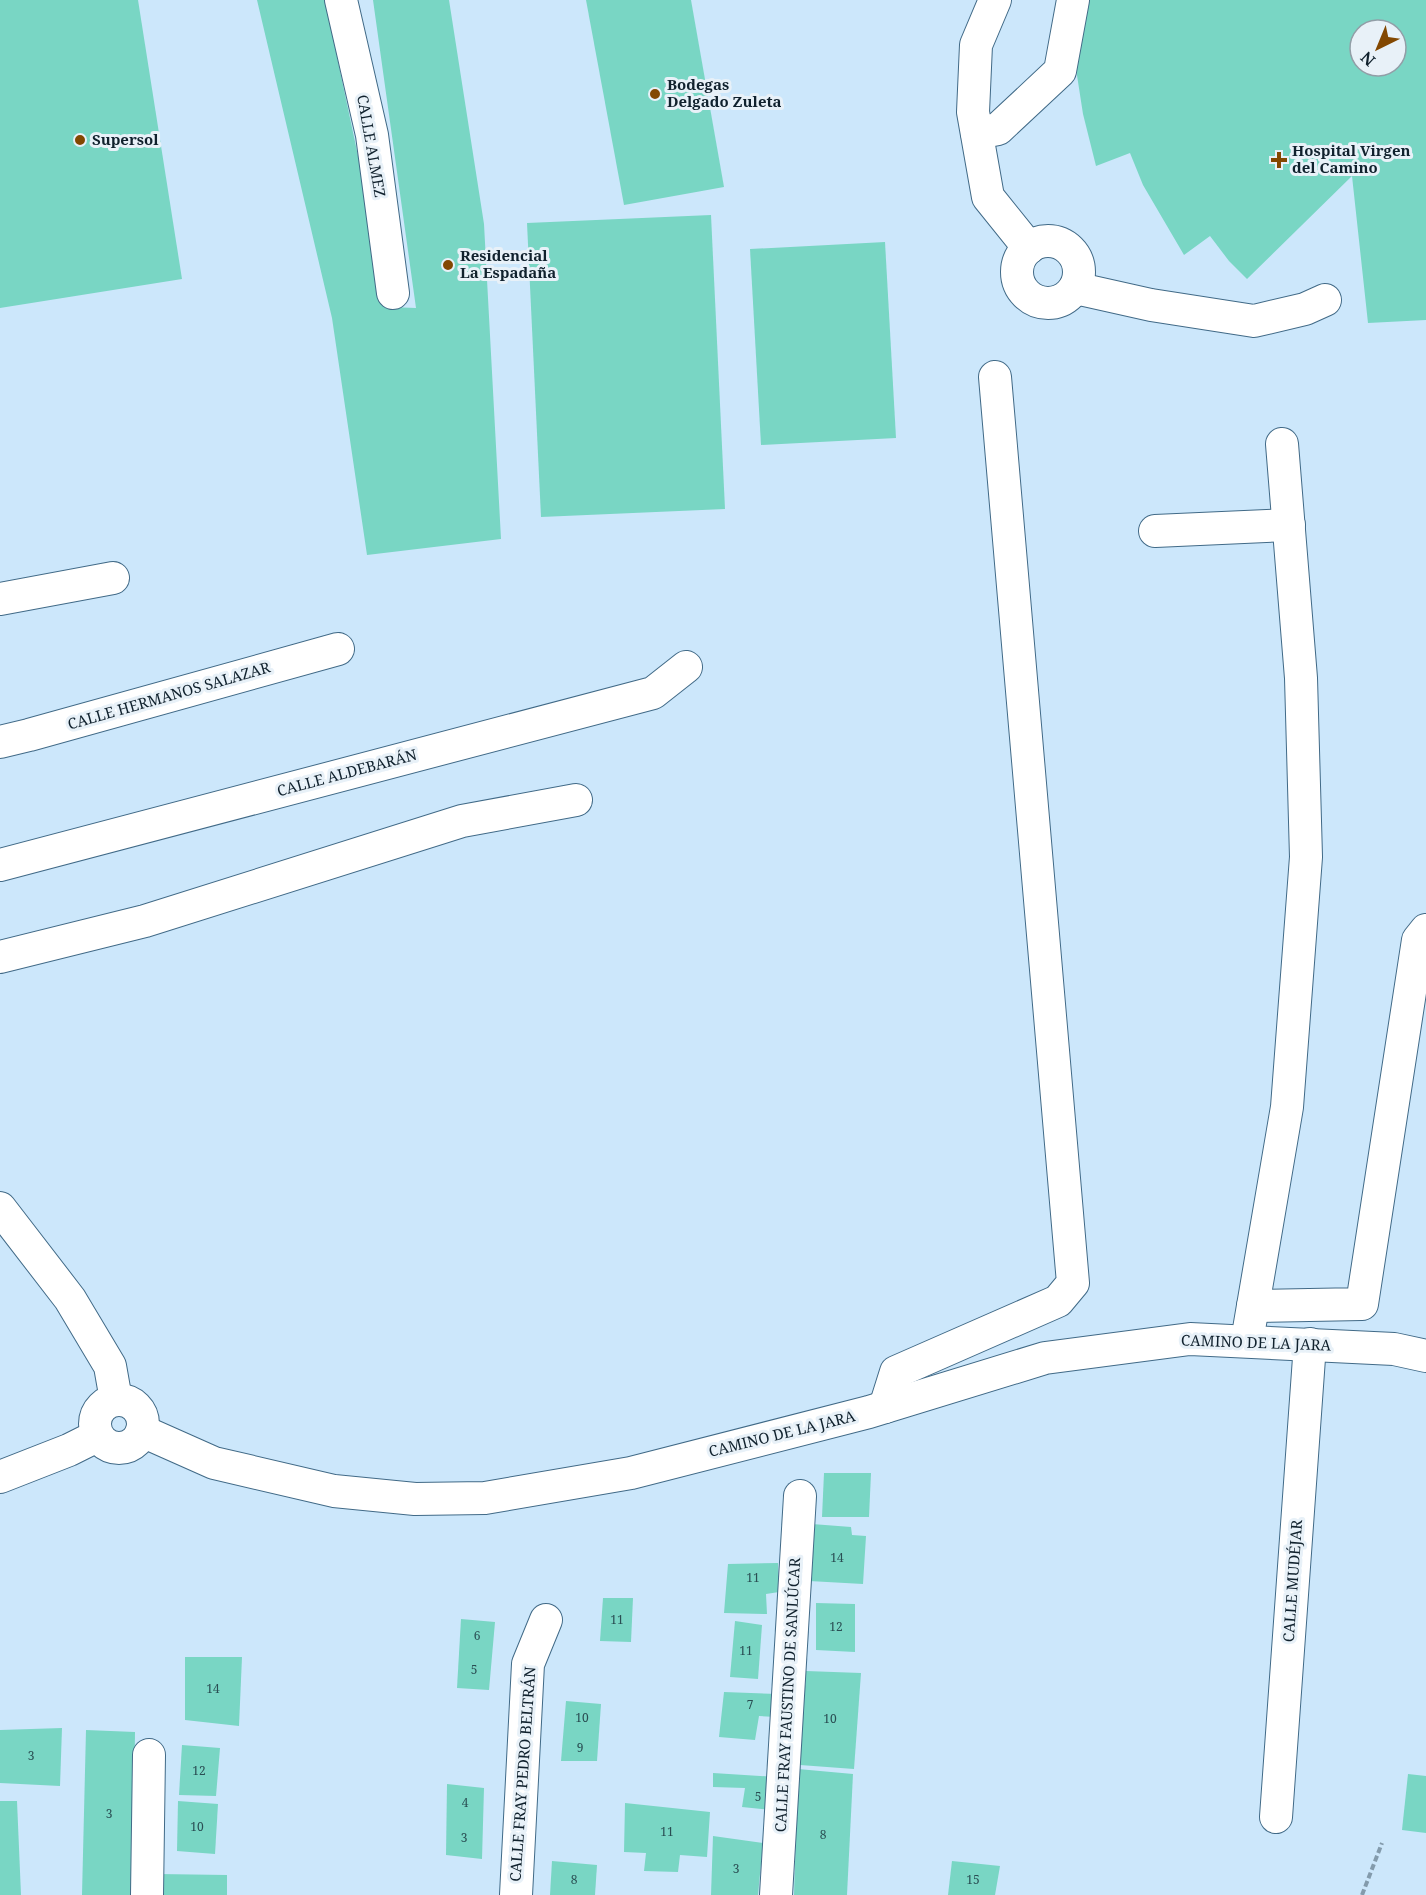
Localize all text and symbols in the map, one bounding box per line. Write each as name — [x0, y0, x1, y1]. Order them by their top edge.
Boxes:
north arrow — [1348, 18, 1408, 78]
text: N — [1355, 46, 1380, 71]
place label: Bodegas Delgado Zuleta — [667, 74, 782, 111]
marker: Bodegas Delgado Zuleta — [648, 87, 662, 101]
street label: CALLE ALMEZ — [353, 93, 391, 199]
place label: Supersol — [92, 129, 159, 149]
marker: Supersol — [73, 133, 87, 147]
place label: Hospital Virgen del Camino — [1292, 140, 1411, 177]
marker: Hospital Virgen del Camino — [1270, 151, 1288, 169]
place label: Residencial La Espadaña — [460, 245, 556, 282]
marker: Residencial La Espadaña — [441, 258, 455, 272]
street label: CALLE HERMANOS SALAZAR — [65, 656, 272, 734]
street label: CALLE ALDEBARÁN — [275, 744, 419, 800]
street label: CAMINO DE LA JARA — [1181, 1329, 1332, 1355]
street label: CAMINO DE LA JARA — [706, 1405, 857, 1461]
street label: CALLE MUDÉJAR — [1278, 1519, 1306, 1643]
house number: 14 — [830, 1549, 844, 1566]
street label: CALLE FRAY FAUSTINO DE SANLÚCAR — [770, 1557, 804, 1833]
house number: 11 — [746, 1569, 760, 1586]
house number: 11 — [610, 1611, 624, 1628]
house number: 12 — [829, 1618, 843, 1635]
house number: 6 — [474, 1627, 481, 1644]
house number: 11 — [739, 1642, 753, 1659]
house number: 5 — [471, 1661, 477, 1678]
street label: CALLE FRAY PEDRO BELTRÁN — [505, 1665, 540, 1882]
house number: 14 — [206, 1680, 220, 1697]
house number: 7 — [747, 1696, 754, 1713]
house number: 10 — [575, 1709, 589, 1726]
house number: 10 — [823, 1710, 837, 1727]
house number: 9 — [577, 1739, 583, 1756]
house number: 3 — [28, 1747, 35, 1764]
house number: 12 — [192, 1762, 206, 1779]
house number: 5 — [755, 1788, 761, 1805]
house number: 4 — [462, 1794, 469, 1811]
house number: 3 — [106, 1805, 113, 1822]
house number: 10 — [190, 1818, 204, 1835]
house number: 11 — [660, 1823, 674, 1840]
house number: 8 — [820, 1826, 827, 1843]
house number: 3 — [461, 1829, 468, 1846]
house number: 3 — [733, 1860, 740, 1877]
house number: 8 — [571, 1871, 578, 1888]
house number: 15 — [966, 1871, 980, 1888]

